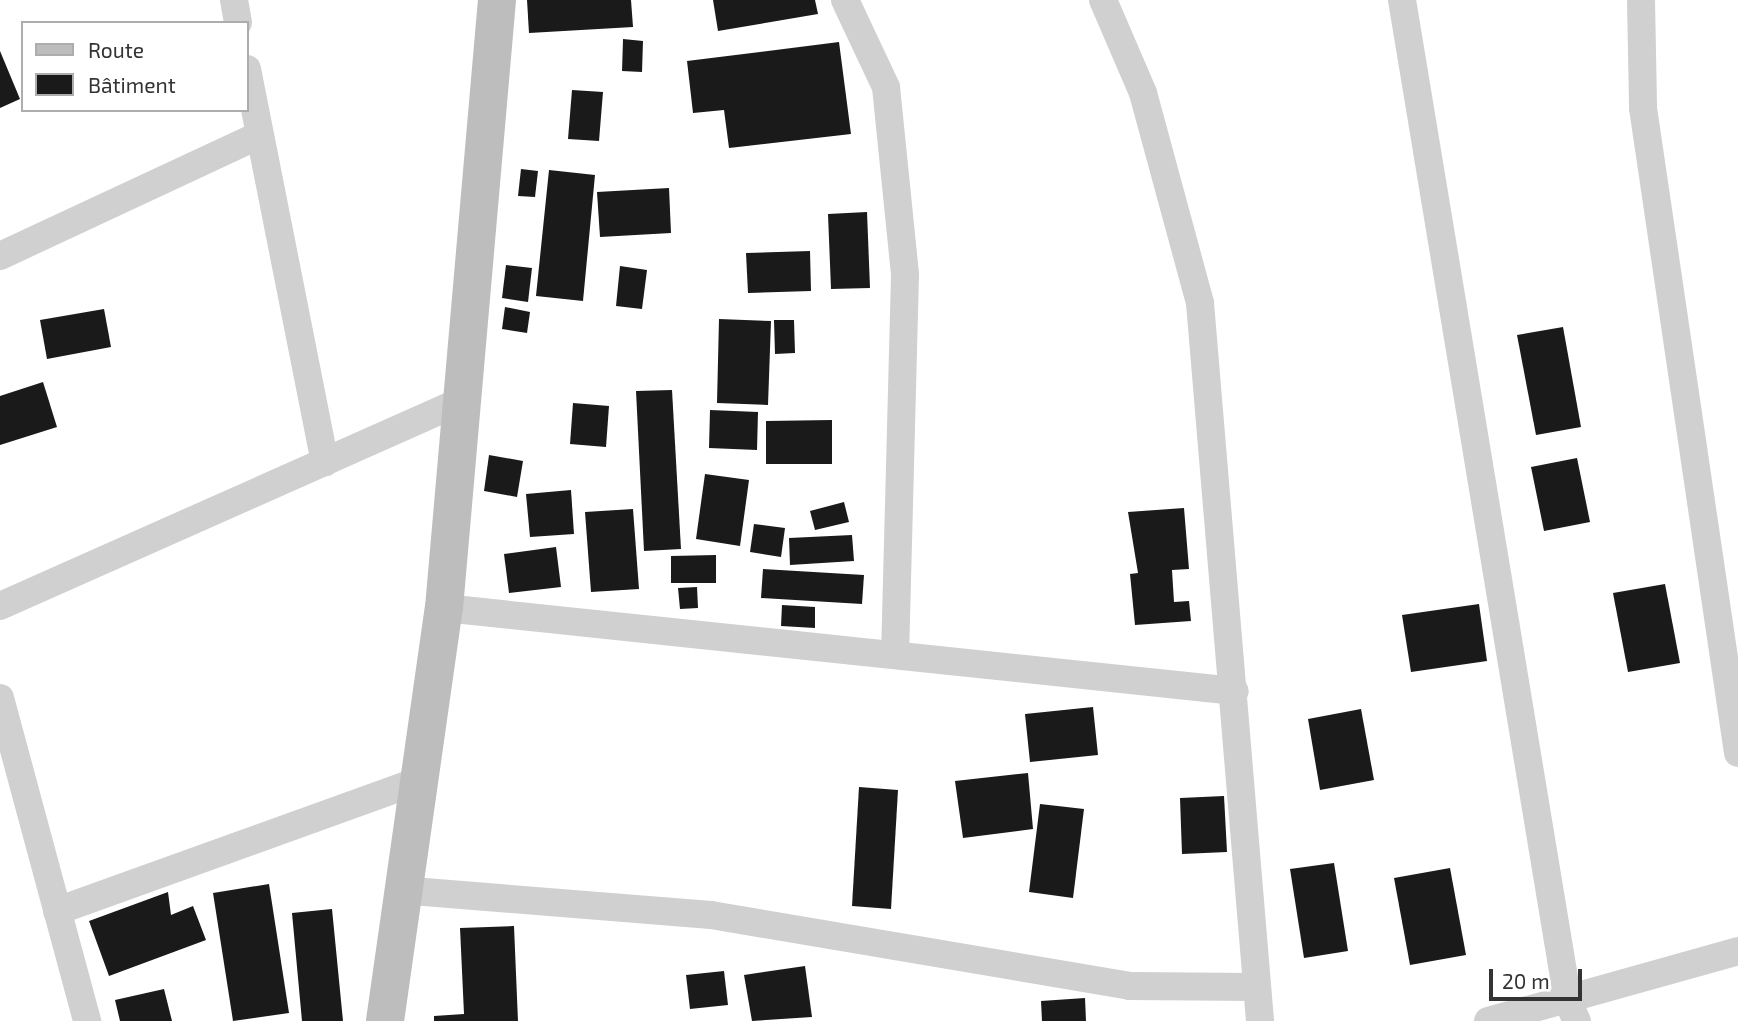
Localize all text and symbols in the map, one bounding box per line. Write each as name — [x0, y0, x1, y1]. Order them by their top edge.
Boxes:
legend — [21, 21, 248, 112]
text: Route — [88, 37, 144, 62]
text: Bâtiment — [88, 72, 176, 97]
scale bar — [1493, 954, 1586, 998]
text: 20 m — [1502, 968, 1550, 993]

